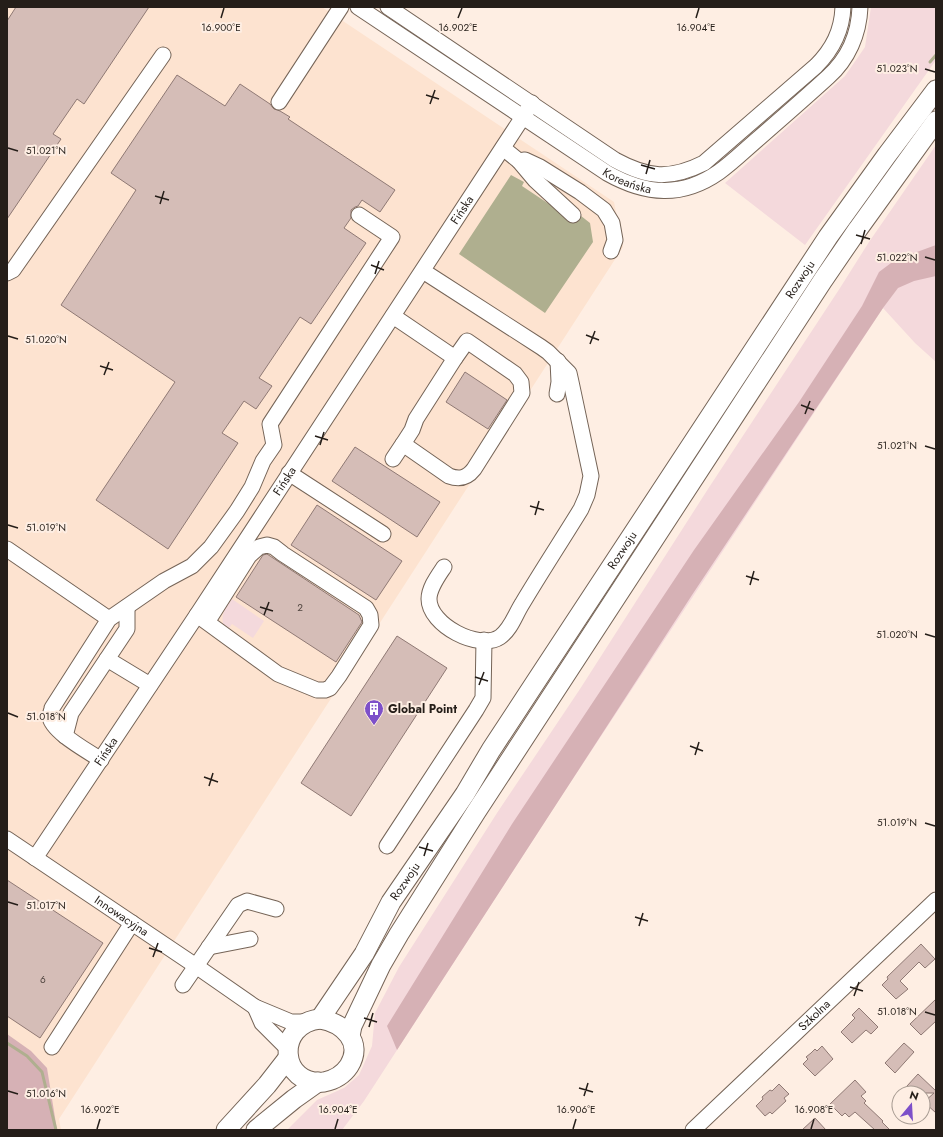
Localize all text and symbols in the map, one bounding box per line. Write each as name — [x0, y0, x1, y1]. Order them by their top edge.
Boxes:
text: 16.900°E — [201, 20, 241, 35]
text: 16.902°E — [439, 20, 478, 35]
text: 16.904°E — [676, 20, 716, 35]
text: 51.023°N — [877, 61, 917, 76]
text: 51.021°N — [26, 143, 66, 158]
street label: Koreańska — [599, 163, 653, 198]
street label: Fińska — [446, 192, 478, 228]
text: 51.022°N — [876, 250, 918, 265]
street label: Rozwoju — [781, 257, 819, 302]
text: 51.020°N — [25, 332, 67, 347]
text: 51.021°N — [877, 438, 917, 453]
street label: Fińska — [268, 463, 301, 499]
text: 51.019°N — [26, 520, 66, 535]
street label: Rozwoju — [603, 528, 641, 573]
house number: 2 — [297, 600, 303, 615]
text: 51.020°N — [876, 627, 918, 642]
building icon: Global Point — [363, 698, 385, 726]
place label: Global Point — [388, 700, 457, 718]
text: 51.018°N — [26, 709, 66, 724]
street label: Fińska — [90, 733, 122, 770]
text: 51.019°N — [877, 815, 917, 830]
street label: Rozwoju — [386, 859, 425, 904]
street label: Innowacyjna — [91, 891, 152, 941]
text: 51.017°N — [26, 898, 66, 913]
house number: 6 — [40, 972, 46, 987]
street label: Szkolna — [794, 995, 835, 1035]
text: 51.018°N — [877, 1004, 917, 1019]
north arrow — [891, 1085, 931, 1125]
text: 51.016°N — [26, 1086, 66, 1101]
text: N — [907, 1087, 921, 1104]
text: 16.902°E — [81, 1102, 120, 1117]
text: 16.904°E — [318, 1102, 358, 1117]
text: 16.906°E — [556, 1102, 596, 1117]
text: 16.908°E — [795, 1102, 833, 1117]

